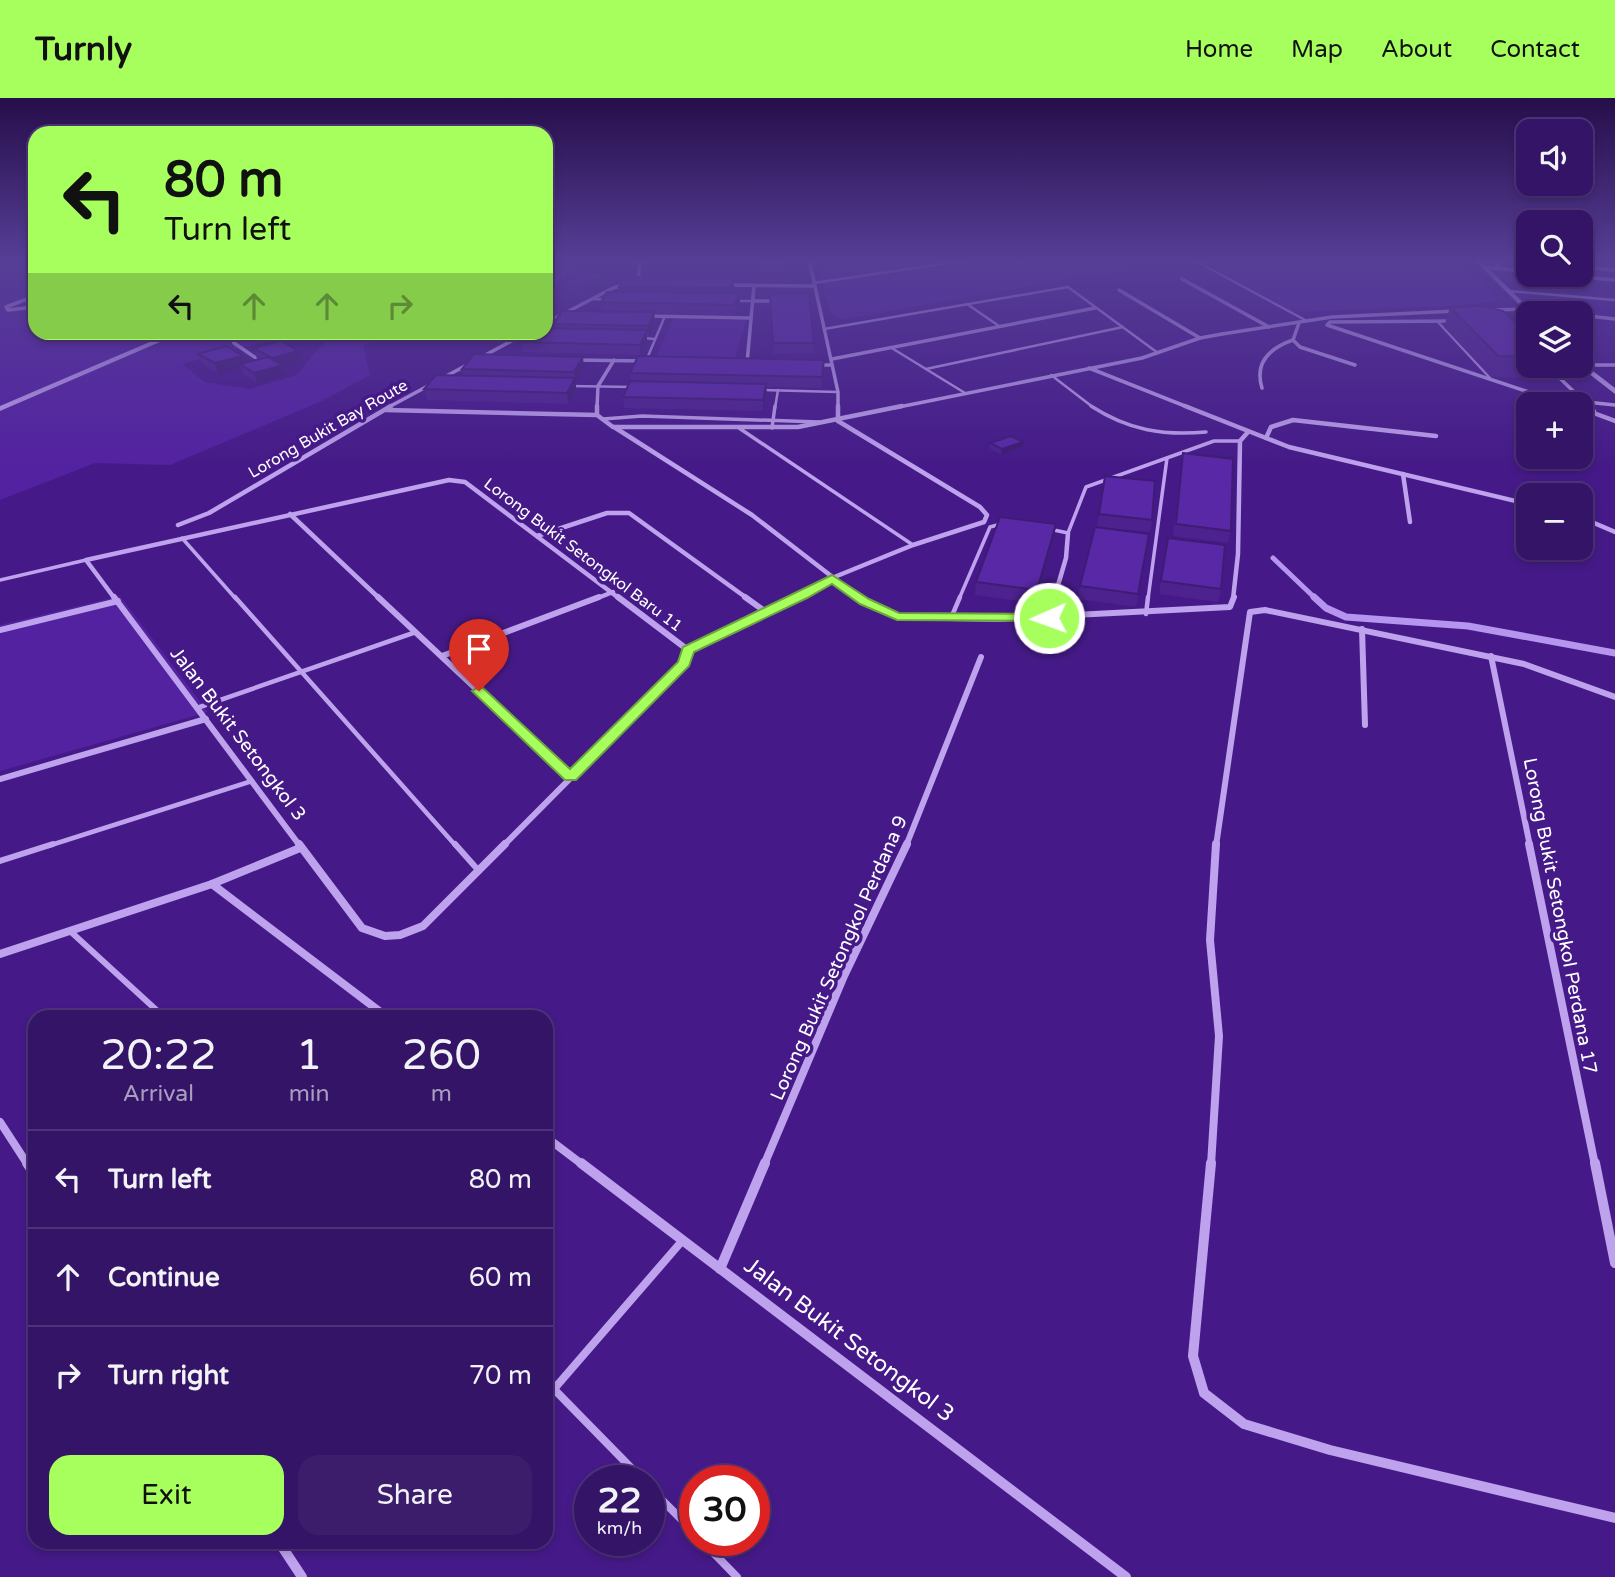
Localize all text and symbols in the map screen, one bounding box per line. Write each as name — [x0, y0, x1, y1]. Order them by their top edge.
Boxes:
text: Turnly — [35, 30, 132, 69]
text: Home — [1185, 35, 1253, 64]
text: Map — [1291, 35, 1343, 64]
text: About — [1381, 35, 1452, 64]
text: Contact — [1490, 35, 1580, 64]
map controls — [1516, 119, 1593, 560]
button: sound — [1516, 119, 1593, 196]
text: 80 m — [164, 151, 283, 210]
icon: left — [49, 154, 140, 245]
button: search — [1516, 210, 1593, 287]
text: Turn left — [164, 211, 291, 249]
icon: left — [162, 287, 200, 325]
icon: ahead — [235, 287, 273, 325]
icon: ahead — [308, 287, 346, 325]
icon: right — [381, 287, 419, 325]
button: layers — [1516, 301, 1593, 378]
street label: Lorong Bukit Bay Route — [245, 375, 411, 483]
button: + — [1516, 392, 1593, 469]
street label: Lorong Bukit Setongkol Baru 11 — [480, 474, 686, 636]
button: − — [1516, 483, 1593, 560]
position arrow — [1012, 581, 1086, 655]
pin — [449, 619, 509, 691]
icon: arrive — [460, 630, 498, 668]
street label: Jalan Bukit Setongkol 3 — [166, 643, 310, 825]
street label: Lorong Bukit Setongkol Perdana 17 — [1519, 756, 1601, 1076]
street label: Lorong Bukit Setongkol Perdana 9 — [766, 812, 912, 1104]
text: 20:22 — [100, 1030, 217, 1081]
text: 1 — [296, 1030, 322, 1081]
text: 260 — [402, 1030, 481, 1081]
text: Arrival — [123, 1080, 194, 1108]
text: min — [289, 1080, 330, 1108]
text: m — [431, 1080, 452, 1108]
icon: left — [49, 1160, 87, 1198]
text: Turn left — [108, 1164, 211, 1195]
text: 80 m — [469, 1164, 532, 1195]
street label: Jalan Bukit Setongkol 3 — [738, 1252, 960, 1428]
icon: ahead — [49, 1258, 87, 1296]
text: Continue — [108, 1262, 220, 1293]
text: 60 m — [469, 1262, 532, 1293]
icon: right — [49, 1356, 87, 1394]
text: Turn right — [108, 1360, 229, 1391]
text: 70 m — [469, 1360, 532, 1391]
button: Exit — [49, 1455, 284, 1535]
button: Share — [298, 1455, 532, 1535]
speed limit sign: 30 — [679, 1465, 770, 1556]
text: 22 — [598, 1480, 641, 1522]
text: km/h — [597, 1517, 642, 1539]

